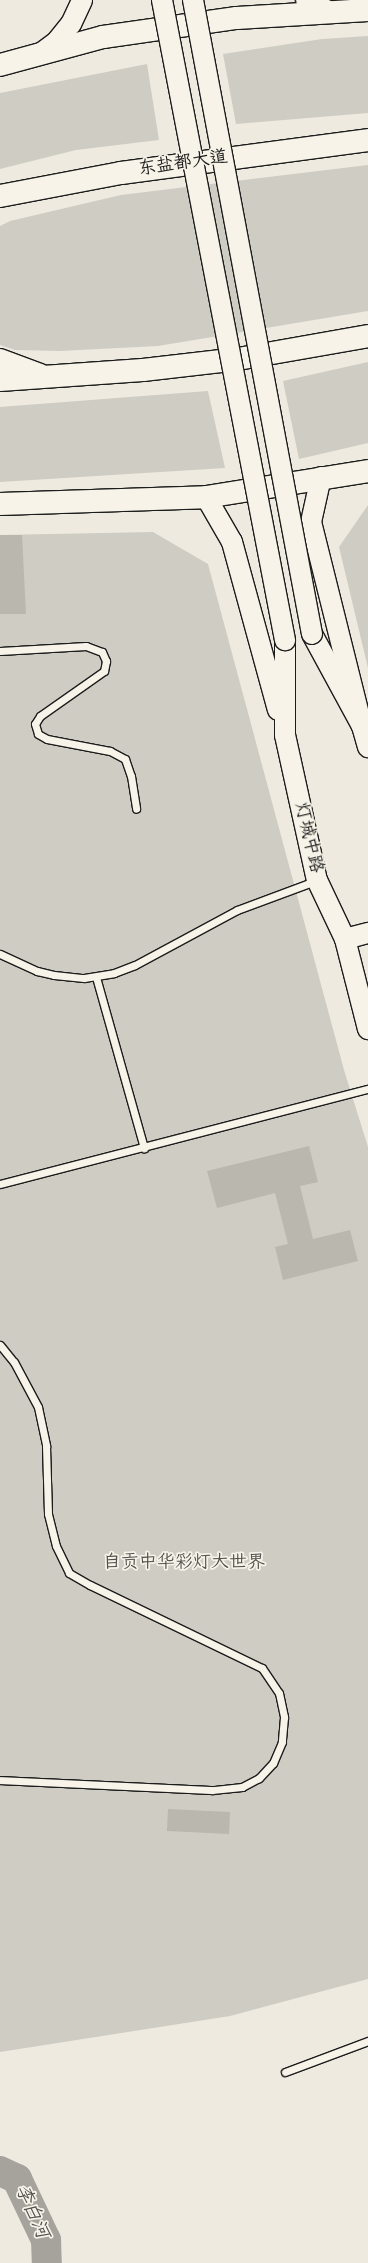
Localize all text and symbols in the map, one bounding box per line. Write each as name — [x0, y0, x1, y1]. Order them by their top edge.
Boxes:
street label: 东盐都大道 — [137, 147, 229, 181]
street label: 灯城中路 — [289, 800, 327, 876]
park label: 自贡中华彩灯大世界 — [103, 1552, 265, 1574]
water label: 李白河 — [9, 2181, 53, 2243]

